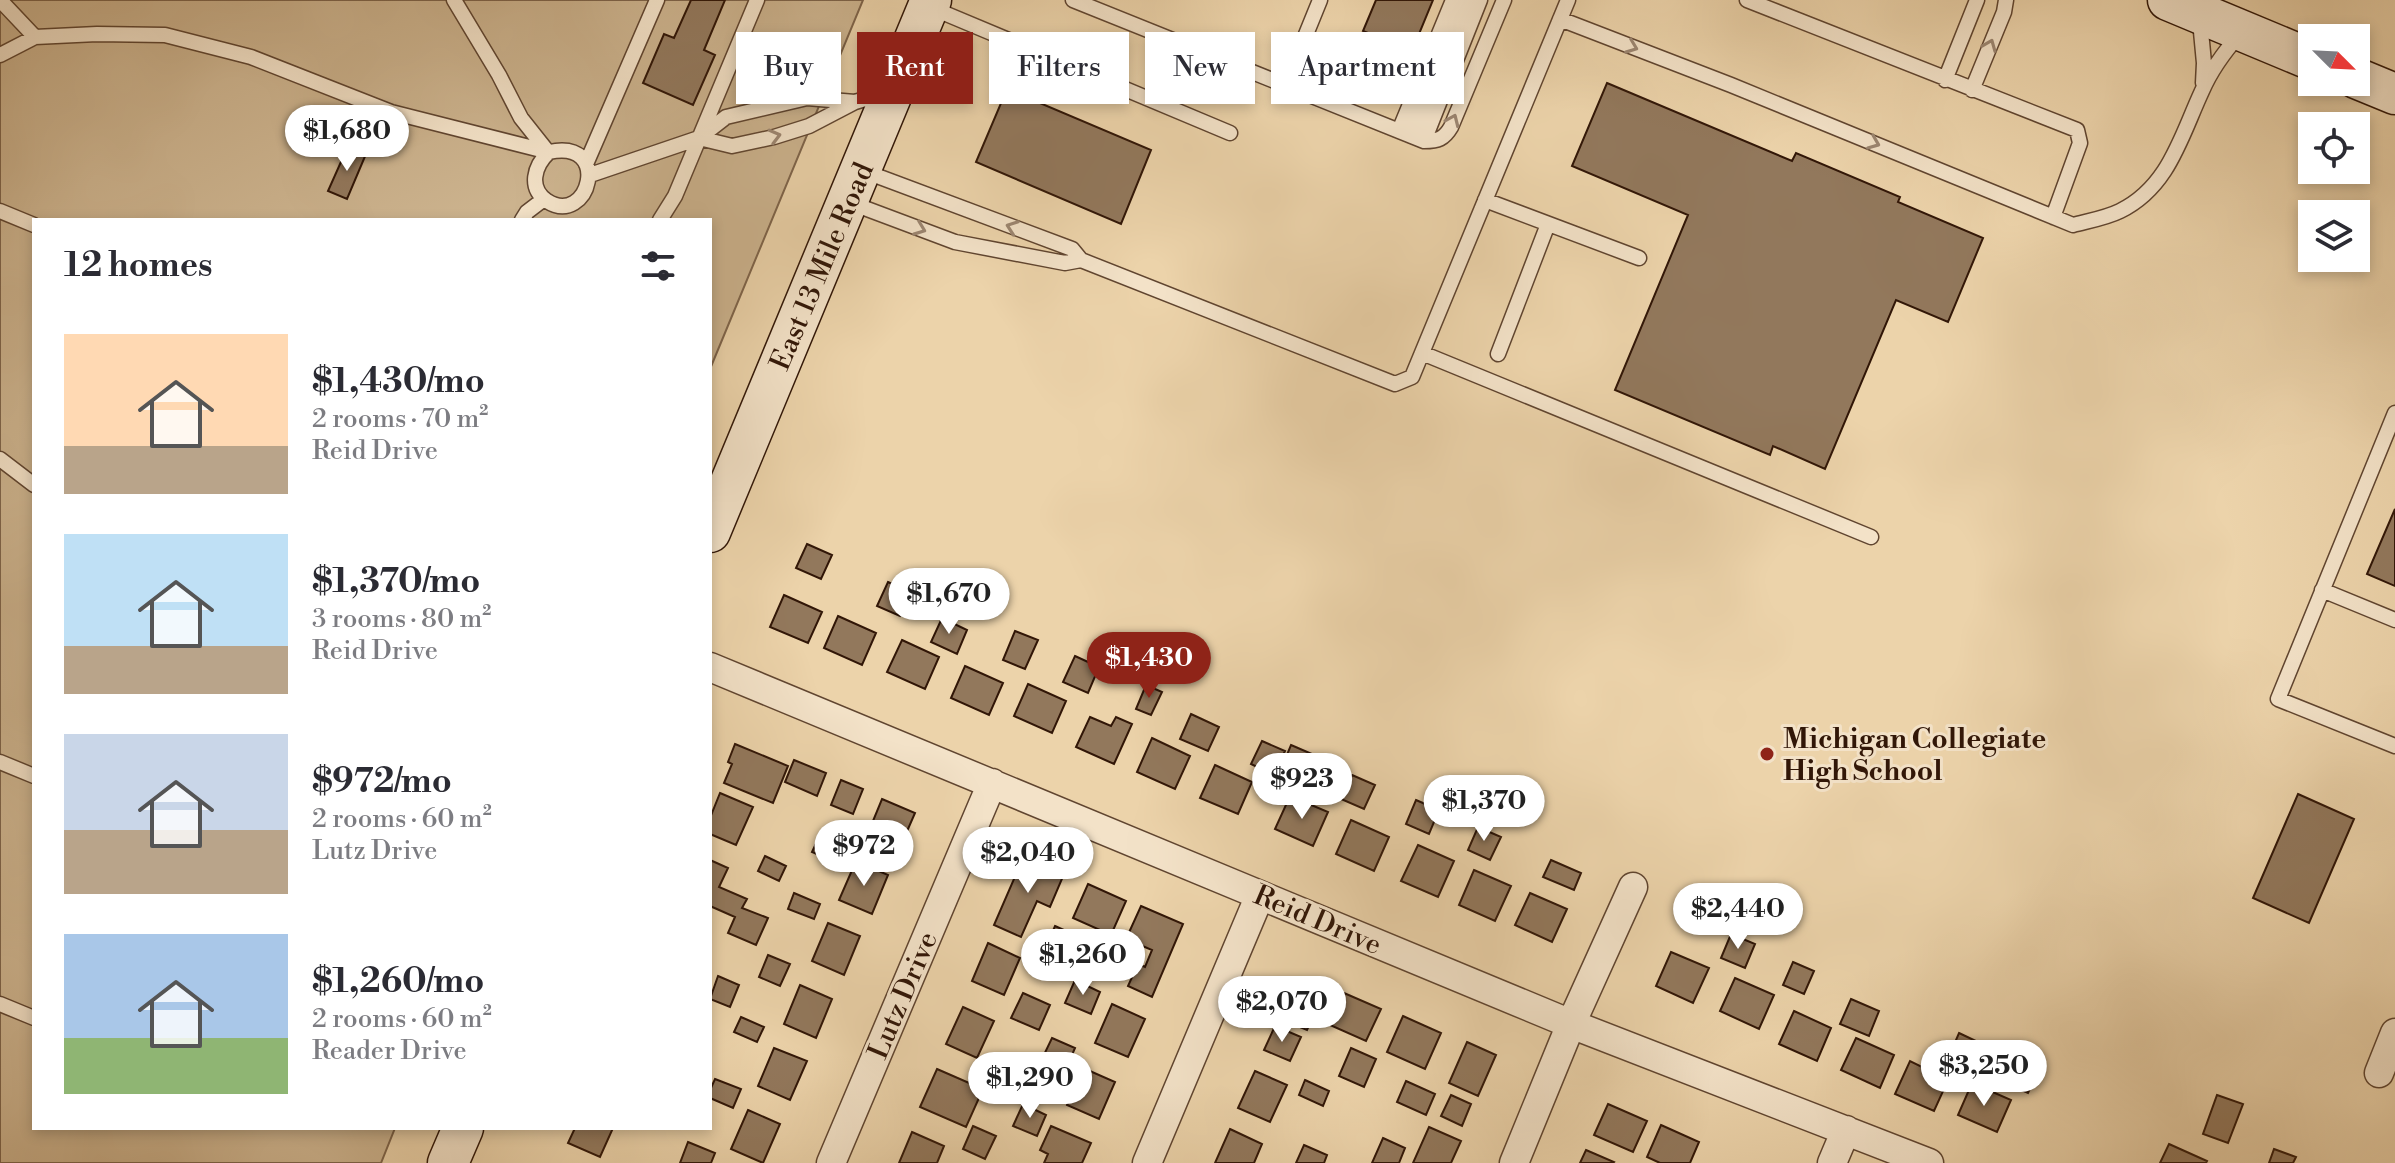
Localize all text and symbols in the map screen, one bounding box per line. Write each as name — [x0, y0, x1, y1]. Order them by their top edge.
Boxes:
north arrow — [2298, 24, 2370, 96]
map controls — [2298, 24, 2370, 272]
chip: Buy — [736, 32, 841, 104]
chip: Rent — [857, 32, 973, 104]
chip: Filters — [989, 32, 1129, 104]
chip: New — [1145, 32, 1255, 104]
chip: Apartment — [1271, 32, 1464, 104]
one-way arrow — [1624, 37, 1638, 54]
one-way arrow — [1981, 39, 1997, 54]
pin: $1,680 — [282, 105, 412, 173]
button: locate — [2298, 112, 2370, 184]
one-way arrow — [1443, 114, 1459, 129]
text: $1,680 — [303, 115, 391, 147]
one-way arrow — [768, 128, 781, 145]
one-way arrow — [1866, 134, 1880, 150]
street label: East 13 Mile Road — [763, 157, 882, 376]
button: layers — [2298, 200, 2370, 272]
one-way arrow — [912, 219, 926, 236]
one-way arrow — [1006, 220, 1020, 237]
icon: filters — [636, 244, 680, 288]
text: 12 homes — [64, 245, 213, 287]
text: $1,430/mo — [312, 361, 485, 403]
icon: home — [128, 366, 224, 462]
text: 2 rooms · 70 m² — [312, 403, 488, 435]
text: Reid Drive — [312, 435, 438, 467]
text: $1,370/mo — [312, 561, 480, 603]
icon: home — [128, 566, 224, 662]
pin: $1,670 — [884, 568, 1014, 636]
text: $1,670 — [907, 578, 991, 610]
text: 3 rooms · 80 m² — [312, 603, 491, 635]
pin: $1,430 — [1084, 632, 1214, 700]
text: Reid Drive — [312, 635, 438, 667]
text: $1,430 — [1105, 642, 1193, 674]
place label: Michigan Collegiate High School — [1783, 722, 2046, 789]
marker: Michigan Collegiate High School — [1758, 745, 1776, 763]
pin: $923 — [1255, 753, 1349, 821]
text: $972/mo — [312, 761, 452, 803]
text: $923 — [1270, 763, 1334, 795]
icon: home — [128, 766, 224, 862]
pin: $1,370 — [1419, 775, 1549, 843]
text: $1,370 — [1442, 785, 1526, 817]
text: 2 rooms · 60 m² — [312, 803, 492, 835]
pin: $972 — [817, 820, 911, 888]
pin: $2,040 — [963, 827, 1093, 895]
text: $972 — [833, 830, 896, 862]
text: Lutz Drive — [312, 835, 437, 867]
text: $2,040 — [981, 837, 1075, 869]
street label: Reid Drive — [1248, 878, 1387, 963]
pin: $2,440 — [1673, 883, 1803, 951]
text: $2,440 — [1691, 893, 1785, 925]
street label: Lutz Drive — [861, 927, 946, 1065]
pin: $1,260 — [1018, 929, 1148, 997]
text: $1,260 — [1039, 939, 1127, 971]
text: $1,260/mo — [312, 961, 484, 1003]
icon: home — [128, 966, 224, 1062]
pin: $2,070 — [1217, 976, 1347, 1044]
text: $2,070 — [1236, 986, 1328, 1018]
text: 2 rooms · 60 m² — [312, 1003, 492, 1035]
text: Reader Drive — [312, 1035, 467, 1067]
pin: $3,250 — [1919, 1040, 2049, 1108]
text: $3,250 — [1939, 1050, 2029, 1082]
pin: $1,290 — [965, 1052, 1095, 1120]
text: $1,290 — [986, 1062, 1074, 1094]

